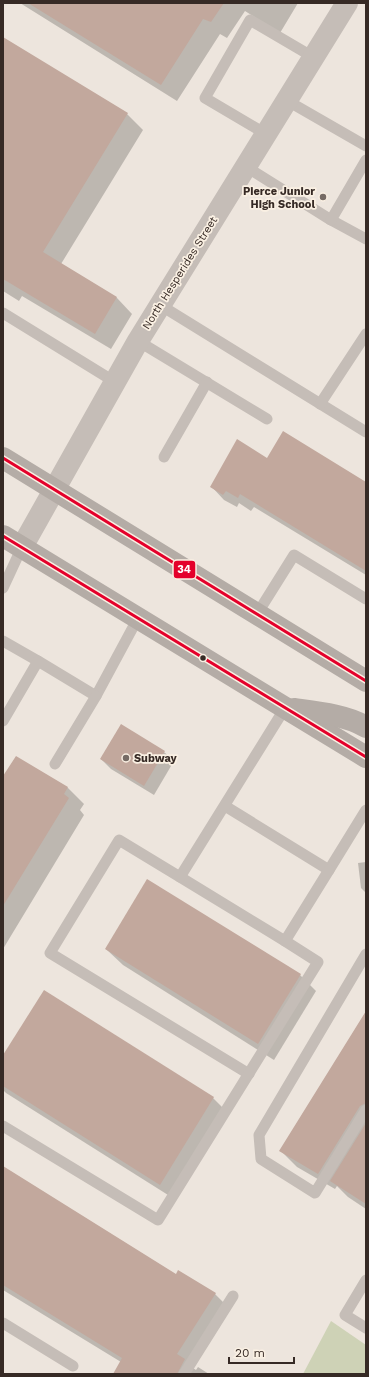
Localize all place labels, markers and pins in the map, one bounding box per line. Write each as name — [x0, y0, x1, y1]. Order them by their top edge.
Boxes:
place label: Pierce Junior High School — [243, 185, 315, 211]
marker: Pierce Junior High School — [318, 192, 328, 202]
unlabelled marker — [198, 653, 208, 663]
place label: Subway — [134, 752, 177, 765]
marker: Subway — [121, 753, 131, 763]

